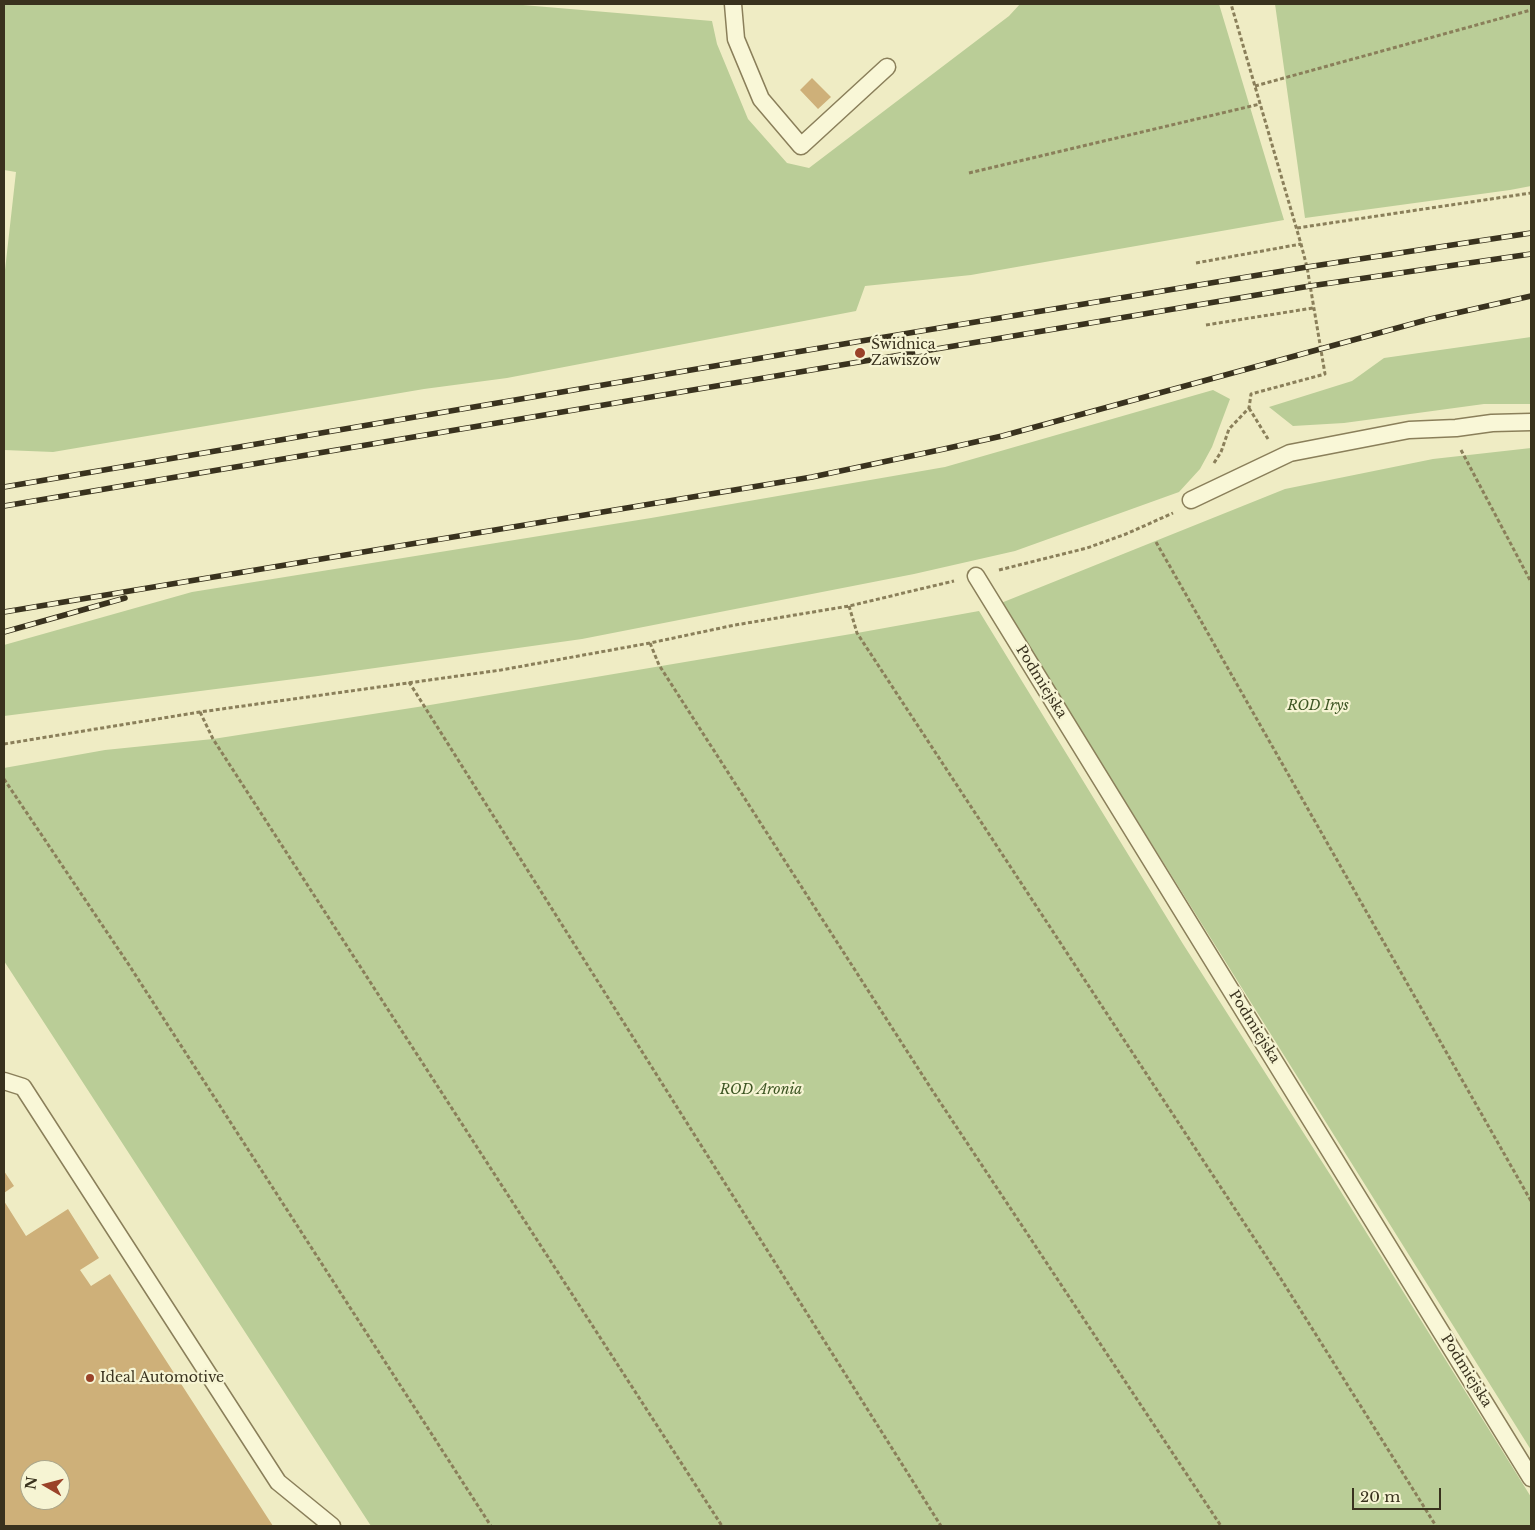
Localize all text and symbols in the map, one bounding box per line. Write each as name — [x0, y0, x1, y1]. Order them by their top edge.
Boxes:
place label: Świdnica Zawiszów — [871, 337, 941, 370]
marker: Świdnica Zawiszów — [853, 346, 867, 360]
street label: Podmiejska — [1012, 643, 1070, 721]
park label: ROD Irys — [1287, 698, 1349, 714]
street label: Podmiejska — [1225, 988, 1283, 1066]
park label: ROD Aronia — [720, 1082, 802, 1098]
street label: Podmiejska — [1437, 1332, 1495, 1410]
place label: Ideal Automotive — [100, 1370, 224, 1386]
marker: Ideal Automotive — [84, 1372, 96, 1384]
north arrow — [20, 1460, 70, 1510]
text: N — [21, 1475, 41, 1491]
scale bar — [1355, 1478, 1444, 1510]
text: 20 m — [1360, 1487, 1400, 1506]

